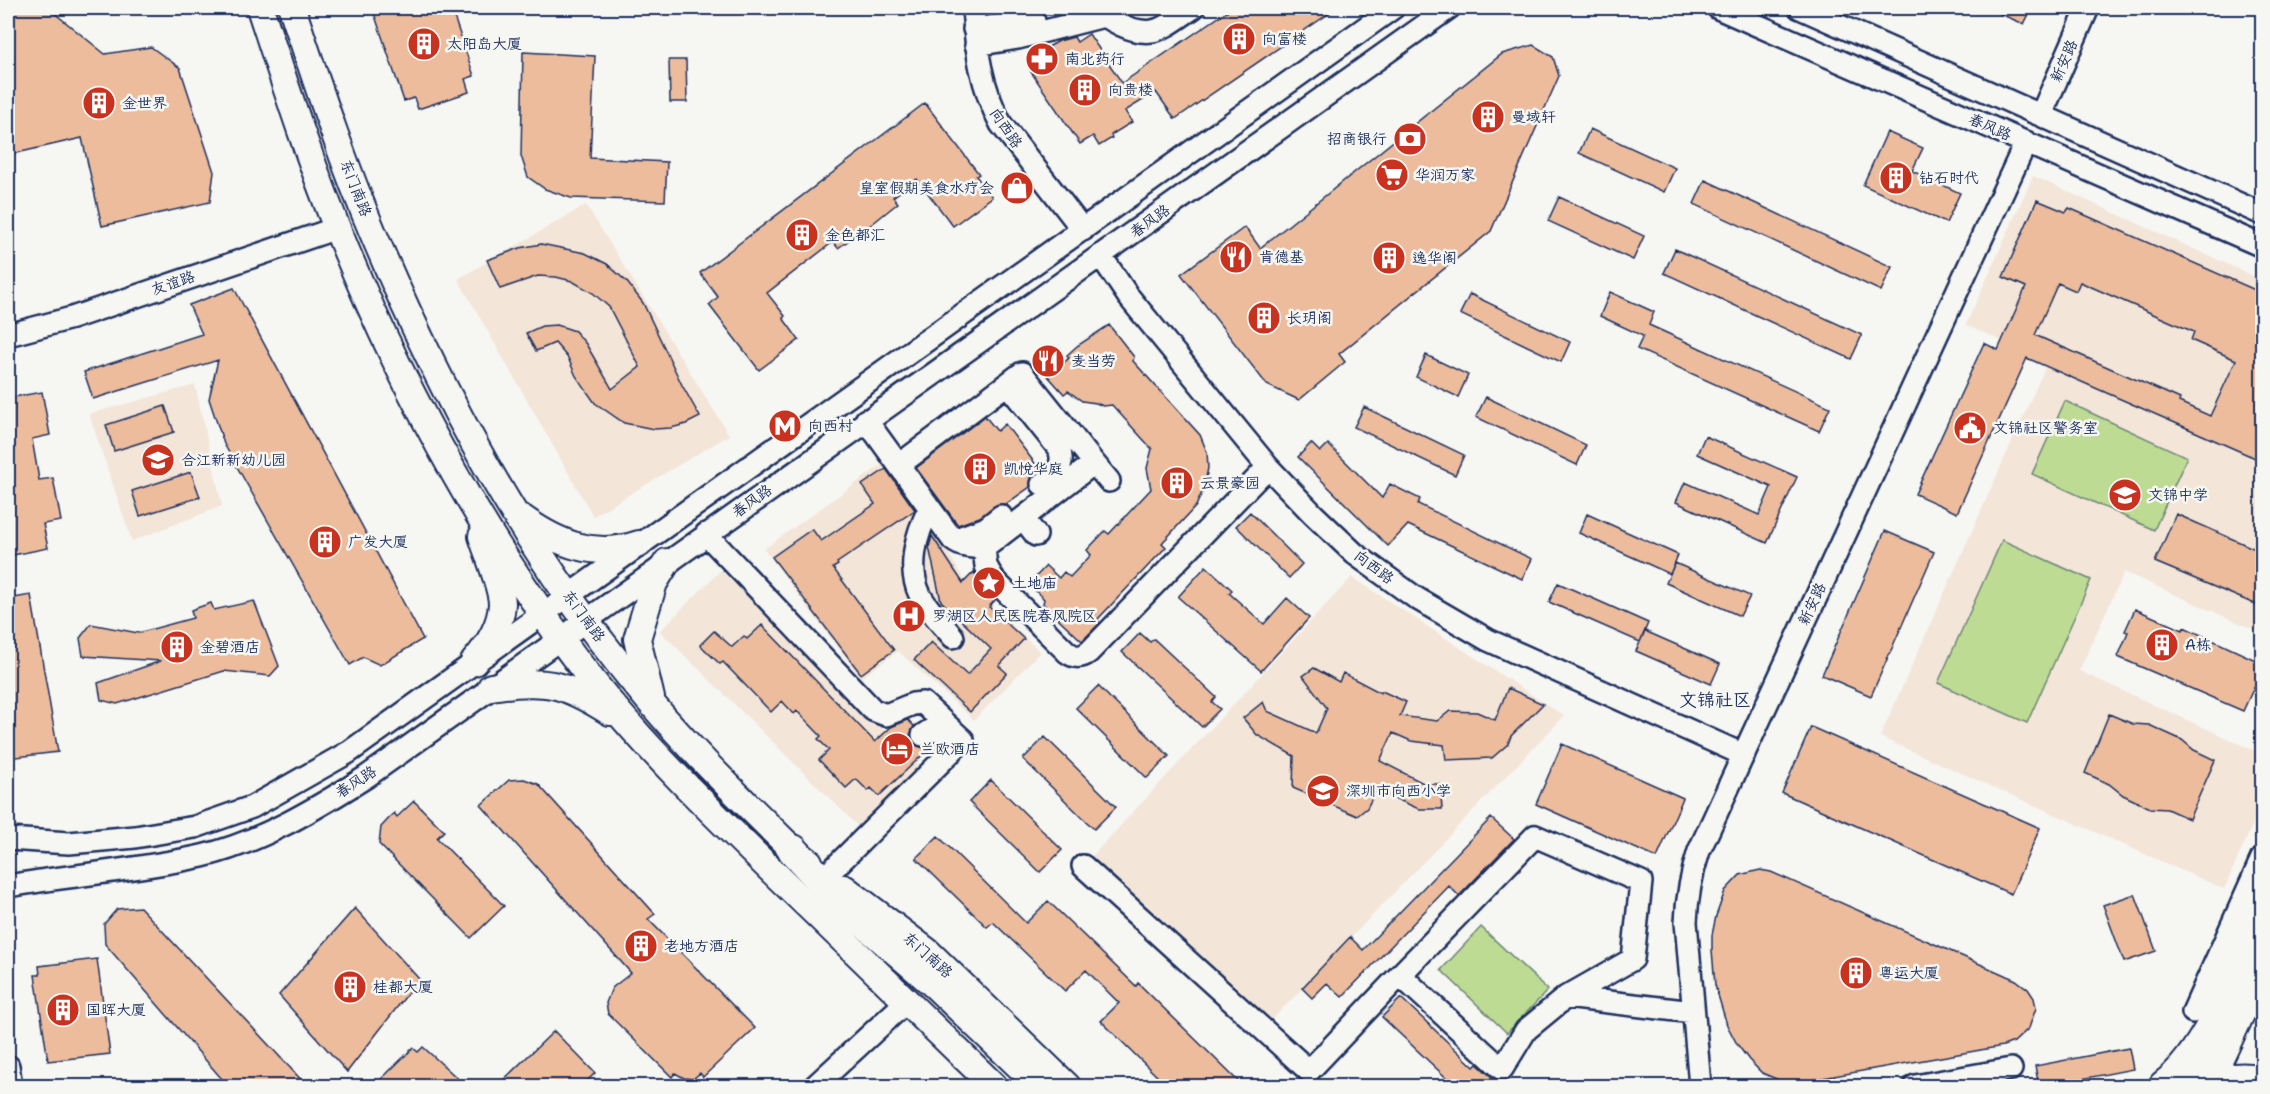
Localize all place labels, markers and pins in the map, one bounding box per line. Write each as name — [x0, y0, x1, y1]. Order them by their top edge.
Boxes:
building icon: 向富楼 — [1221, 21, 1257, 57]
building icon: 太阳岛大厦 — [406, 26, 442, 62]
place label: 向富楼 — [1262, 29, 1307, 49]
place label: 太阳岛大厦 — [447, 34, 522, 54]
pharmacy icon: 南北药行 — [1024, 41, 1060, 77]
place label: 南北药行 — [1065, 49, 1125, 69]
building icon: 向贵楼 — [1067, 72, 1103, 108]
place label: 向贵楼 — [1108, 80, 1153, 100]
building icon: 金世界 — [81, 85, 117, 121]
place label: 金世界 — [122, 93, 167, 113]
building icon: 曼域轩 — [1470, 99, 1506, 135]
place label: 曼域轩 — [1511, 107, 1556, 127]
bank icon: 招商银行 — [1392, 121, 1428, 157]
place label: 招商银行 — [1327, 129, 1387, 149]
supermarket icon: 华润万家 — [1374, 157, 1410, 193]
building icon: 钻石时代 — [1878, 160, 1914, 196]
place label: 华润万家 — [1415, 165, 1475, 185]
place label: 钻石时代 — [1919, 168, 1979, 188]
shop icon: 皇室假期美食水疗会 — [999, 170, 1035, 206]
place label: 皇室假期美食水疗会 — [859, 178, 994, 198]
building icon: 金色都汇 — [784, 217, 820, 253]
place label: 金色都汇 — [825, 225, 885, 245]
restaurant icon: 肯德基 — [1218, 239, 1254, 275]
building icon: 逸华阁 — [1371, 240, 1407, 276]
place label: 肯德基 — [1259, 247, 1304, 267]
place label: 逸华阁 — [1412, 248, 1457, 268]
building icon: 长玥阁 — [1246, 300, 1282, 336]
place label: 长玥阁 — [1287, 308, 1332, 328]
restaurant icon: 麦当劳 — [1030, 343, 1066, 379]
place label: 麦当劳 — [1071, 351, 1116, 371]
metro station icon: 向西村 — [767, 408, 803, 444]
public building icon: 文锦社区警务室 — [1952, 410, 1988, 446]
place label: 向西村 — [808, 416, 853, 436]
place label: 文锦社区警务室 — [1993, 418, 2098, 438]
school or university icon: 合江新新幼儿园 — [140, 442, 176, 478]
place label: 合江新新幼儿园 — [181, 450, 286, 470]
building icon: 凯悦华庭 — [962, 451, 998, 487]
place label: 凯悦华庭 — [1003, 459, 1063, 479]
building icon: 云景豪园 — [1159, 465, 1195, 501]
place label: 云景豪园 — [1200, 473, 1260, 493]
school or university icon: 文锦中学 — [2107, 477, 2143, 513]
place label: 文锦中学 — [2148, 485, 2208, 505]
building icon: 广发大厦 — [307, 524, 343, 560]
place label: 广发大厦 — [348, 532, 408, 552]
place icon: 土地庙 — [971, 565, 1007, 601]
place label: 土地庙 — [1012, 573, 1057, 593]
hospital icon: 罗湖区人民医院春风院区 — [891, 598, 927, 634]
place label: 罗湖区人民医院春风院区 — [932, 606, 1097, 626]
building icon: A栋 — [2144, 627, 2180, 663]
building icon: 金碧酒店 — [159, 629, 195, 665]
place label: A栋 — [2185, 635, 2211, 655]
place label: 金碧酒店 — [200, 637, 260, 657]
hotel icon: 兰欧酒店 — [879, 731, 915, 767]
place label: 兰欧酒店 — [920, 739, 980, 759]
school or university icon: 深圳市向西小学 — [1305, 773, 1341, 809]
place label: 深圳市向西小学 — [1346, 781, 1451, 801]
building icon: 老地方酒店 — [623, 928, 659, 964]
place label: 老地方酒店 — [664, 936, 739, 956]
building icon: 粤运大厦 — [1838, 955, 1874, 991]
place label: 粤运大厦 — [1879, 963, 1939, 983]
building icon: 桂都大厦 — [332, 969, 368, 1005]
place label: 桂都大厦 — [373, 977, 433, 997]
building icon: 国晖大厦 — [45, 992, 81, 1028]
place label: 国晖大厦 — [86, 1000, 146, 1020]

